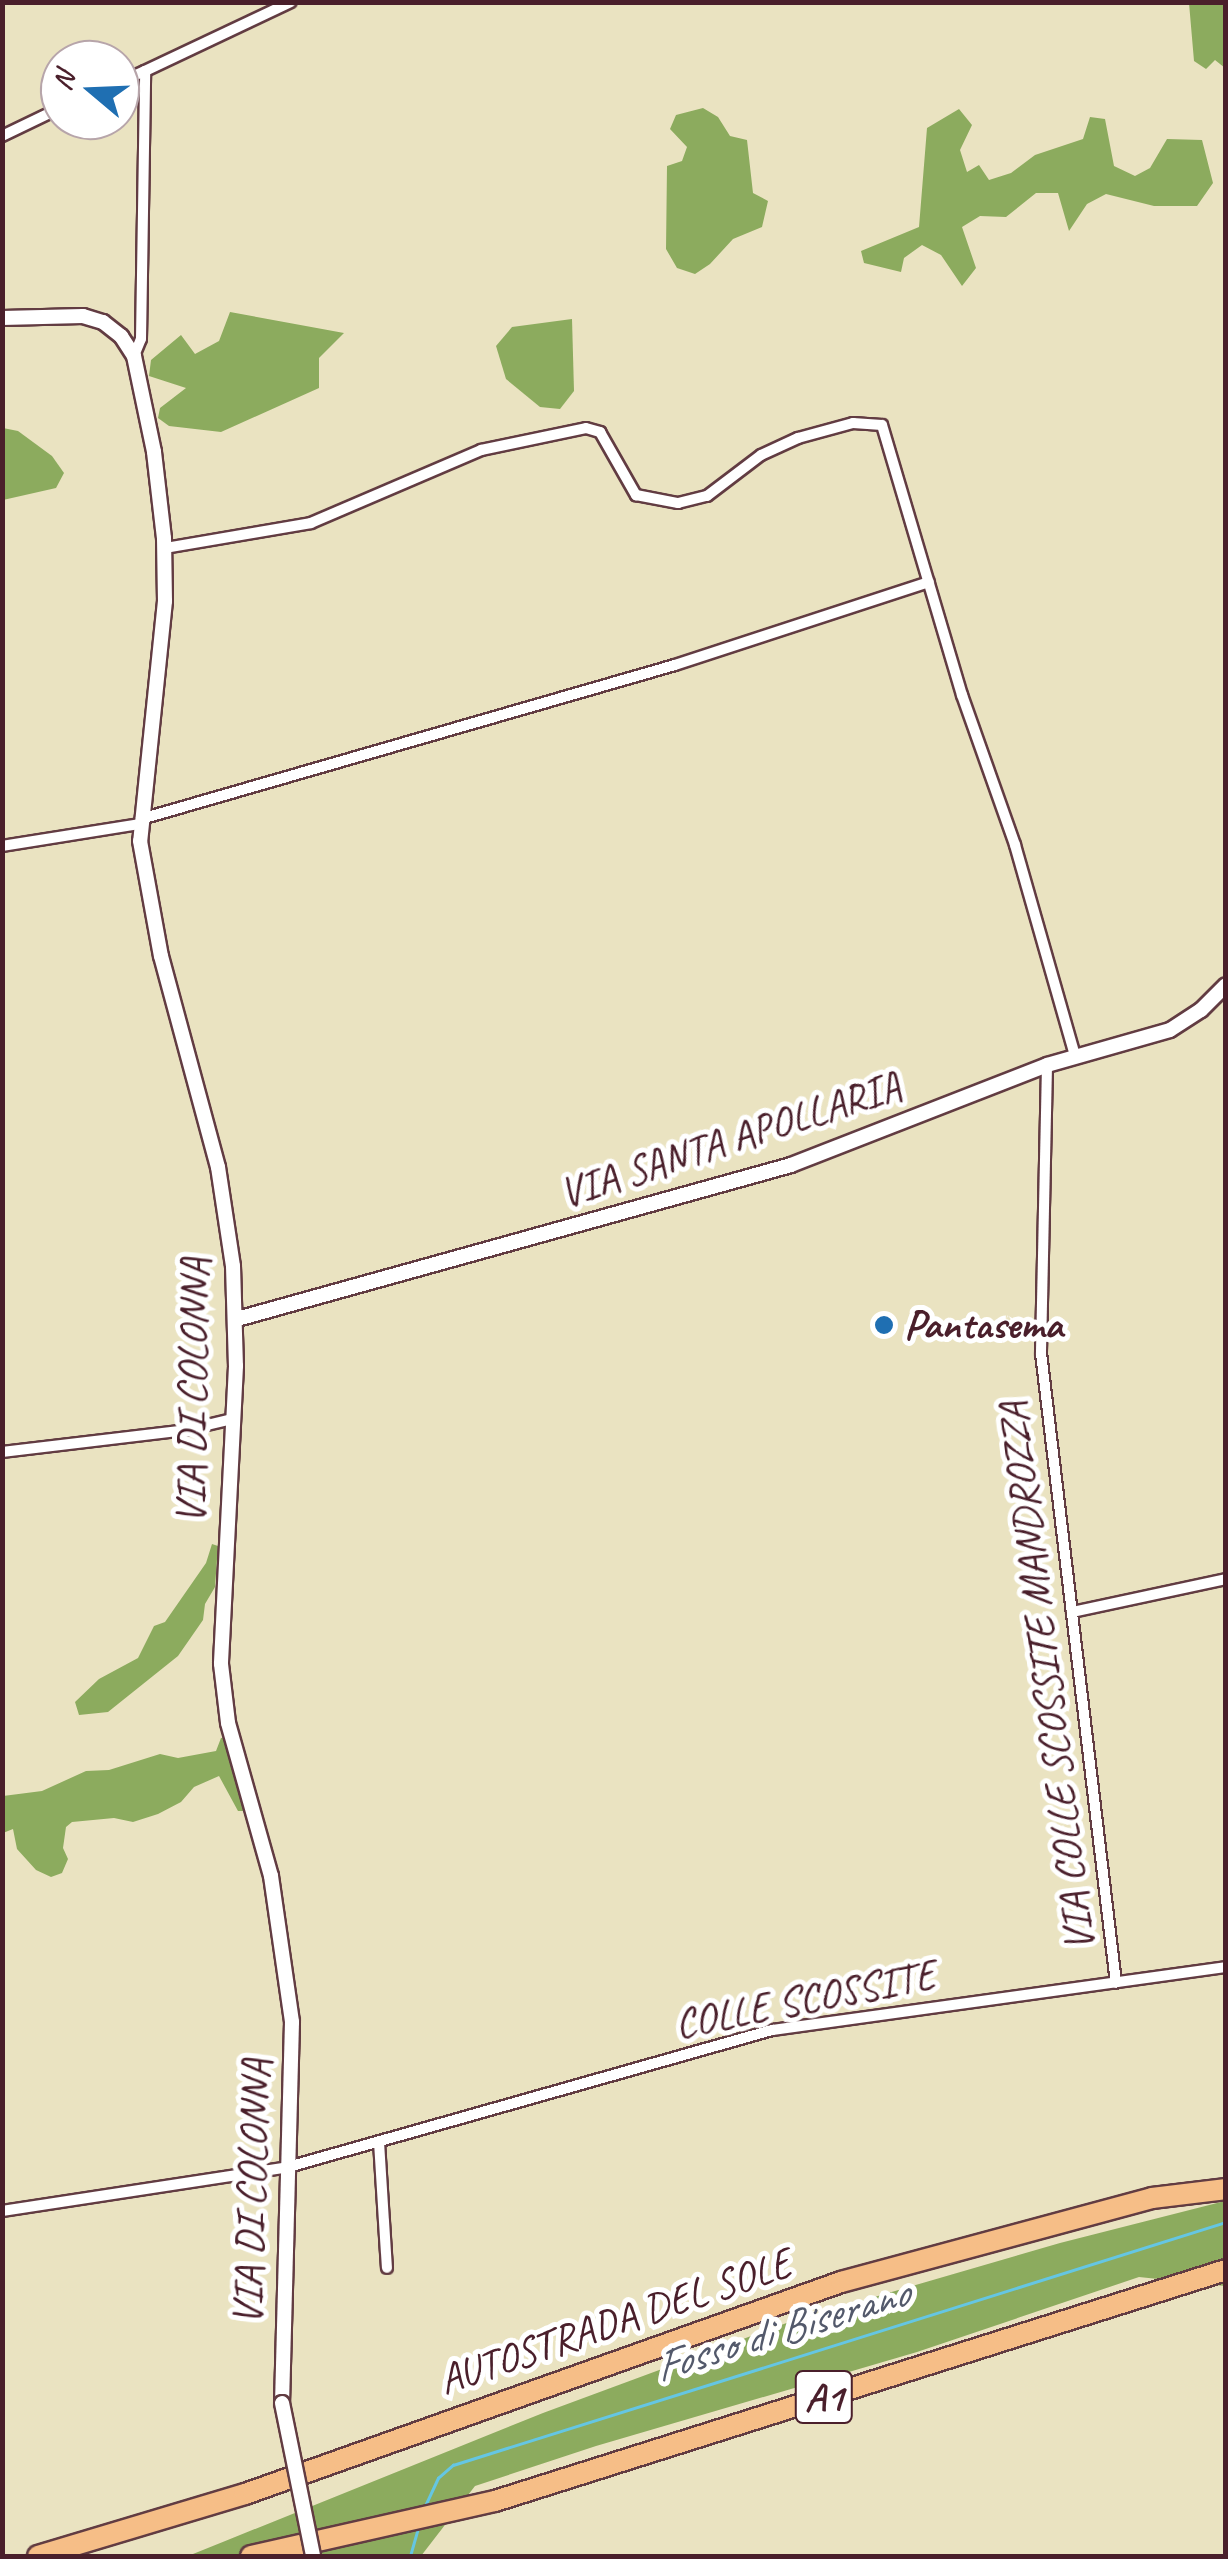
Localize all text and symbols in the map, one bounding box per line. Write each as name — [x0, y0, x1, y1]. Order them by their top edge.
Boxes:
north arrow — [40, 40, 140, 140]
text: N — [44, 67, 82, 95]
street label: VIA SANTA APOLLARIA — [552, 1061, 908, 1219]
street label: VIA DI COLONNA — [165, 1257, 221, 1525]
place label: Pantasema — [904, 1300, 1062, 1350]
marker: Pantasema — [873, 1314, 895, 1336]
street label: VIA COLLE SCOSSITE MANDROZZA — [989, 1401, 1105, 1953]
street label: COLLE SCOSSITE — [670, 1950, 940, 2050]
street label: VIA DI COLONNA — [222, 2058, 282, 2326]
street label: AUTOSTRADA DEL SOLE — [431, 2238, 799, 2406]
water label: Fosso di Biserano — [647, 2266, 915, 2394]
road number: A1 — [794, 2362, 854, 2432]

